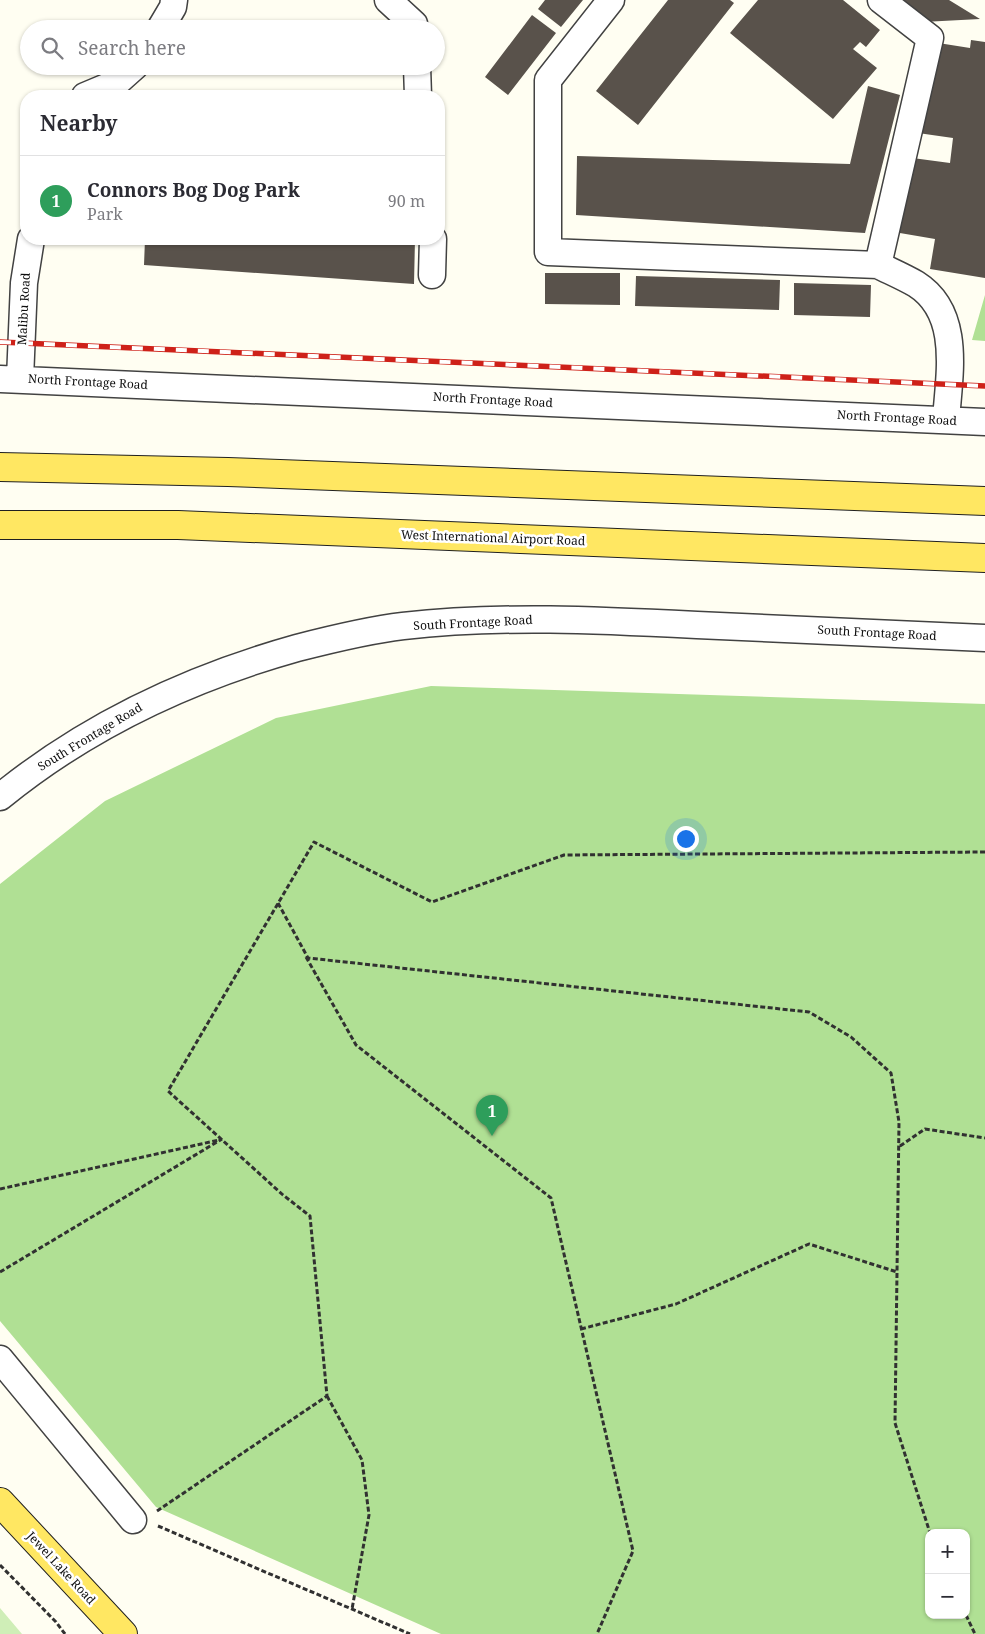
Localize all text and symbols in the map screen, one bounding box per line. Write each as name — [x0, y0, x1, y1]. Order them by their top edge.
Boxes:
search box — [20, 20, 445, 75]
icon: search — [38, 34, 66, 62]
text: Search here — [78, 35, 186, 61]
text: Nearby — [40, 109, 118, 137]
text: Connors Bog Dog Park — [87, 177, 300, 203]
text: 1 — [51, 190, 61, 212]
text: 90 m — [388, 190, 425, 212]
text: Park — [87, 203, 123, 225]
street label: Malibu Road — [13, 272, 34, 346]
street label: North Frontage Road — [28, 370, 149, 393]
street label: North Frontage Road — [433, 388, 554, 411]
street label: North Frontage Road — [837, 406, 958, 429]
street label: West International Airport Road — [401, 526, 586, 549]
street label: South Frontage Road — [413, 611, 534, 634]
street label: South Frontage Road — [817, 621, 938, 644]
street label: South Frontage Road — [34, 698, 146, 775]
your location — [673, 826, 699, 852]
pin: 1 — [476, 1095, 508, 1136]
street label: Jewel Lake Road — [22, 1527, 100, 1608]
map controls — [925, 1529, 970, 1619]
button: + — [925, 1529, 970, 1574]
button: − — [925, 1574, 970, 1619]

